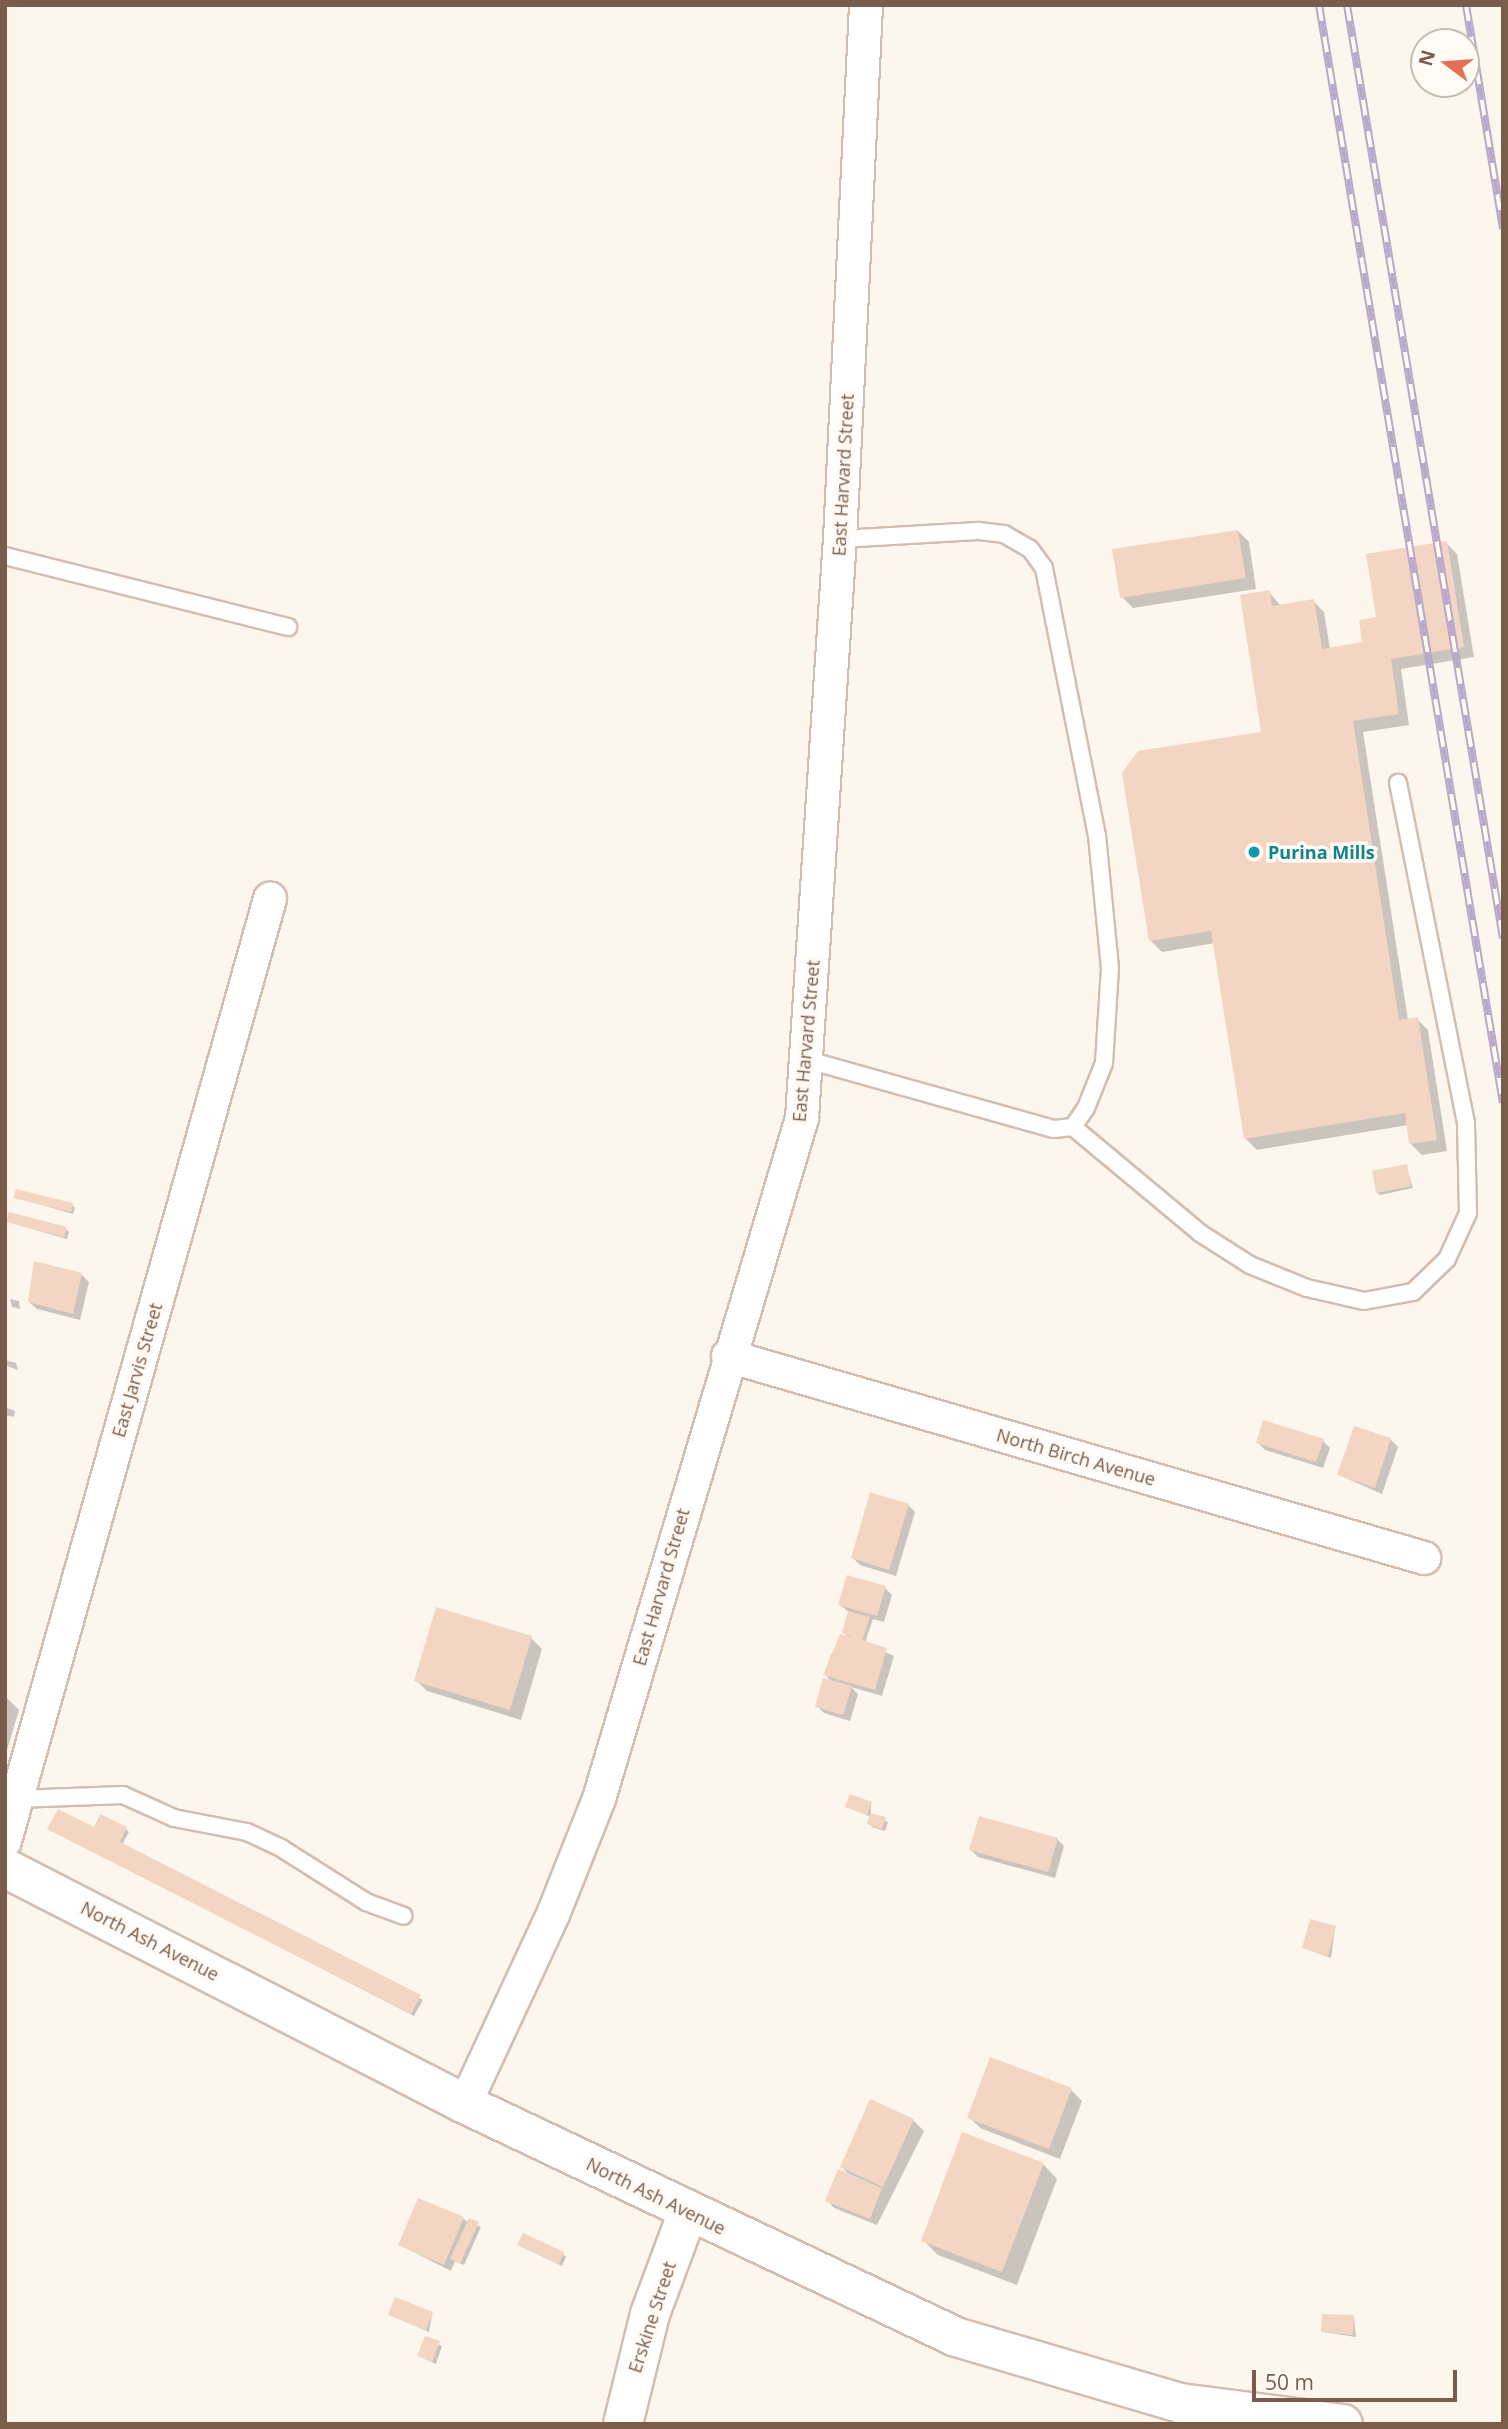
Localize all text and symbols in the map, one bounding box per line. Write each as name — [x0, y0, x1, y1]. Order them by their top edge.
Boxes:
north arrow — [1410, 28, 1480, 98]
text: N — [1412, 47, 1441, 69]
street label: East Harvard Street — [828, 393, 858, 557]
place label: Purina Mills — [1268, 841, 1375, 863]
marker: Purina Mills — [1246, 844, 1262, 860]
street label: East Harvard Street — [788, 959, 824, 1123]
street label: East Jarvis Street — [107, 1300, 167, 1440]
street label: North Birch Avenue — [994, 1424, 1158, 1490]
street label: East Harvard Street — [628, 1506, 694, 1668]
street label: North Ash Avenue — [77, 1897, 223, 1985]
street label: North Ash Avenue — [583, 2153, 729, 2239]
street label: Erskine Street — [624, 2258, 680, 2376]
scale bar — [1256, 2356, 1461, 2400]
text: 50 m — [1265, 2368, 1314, 2396]

